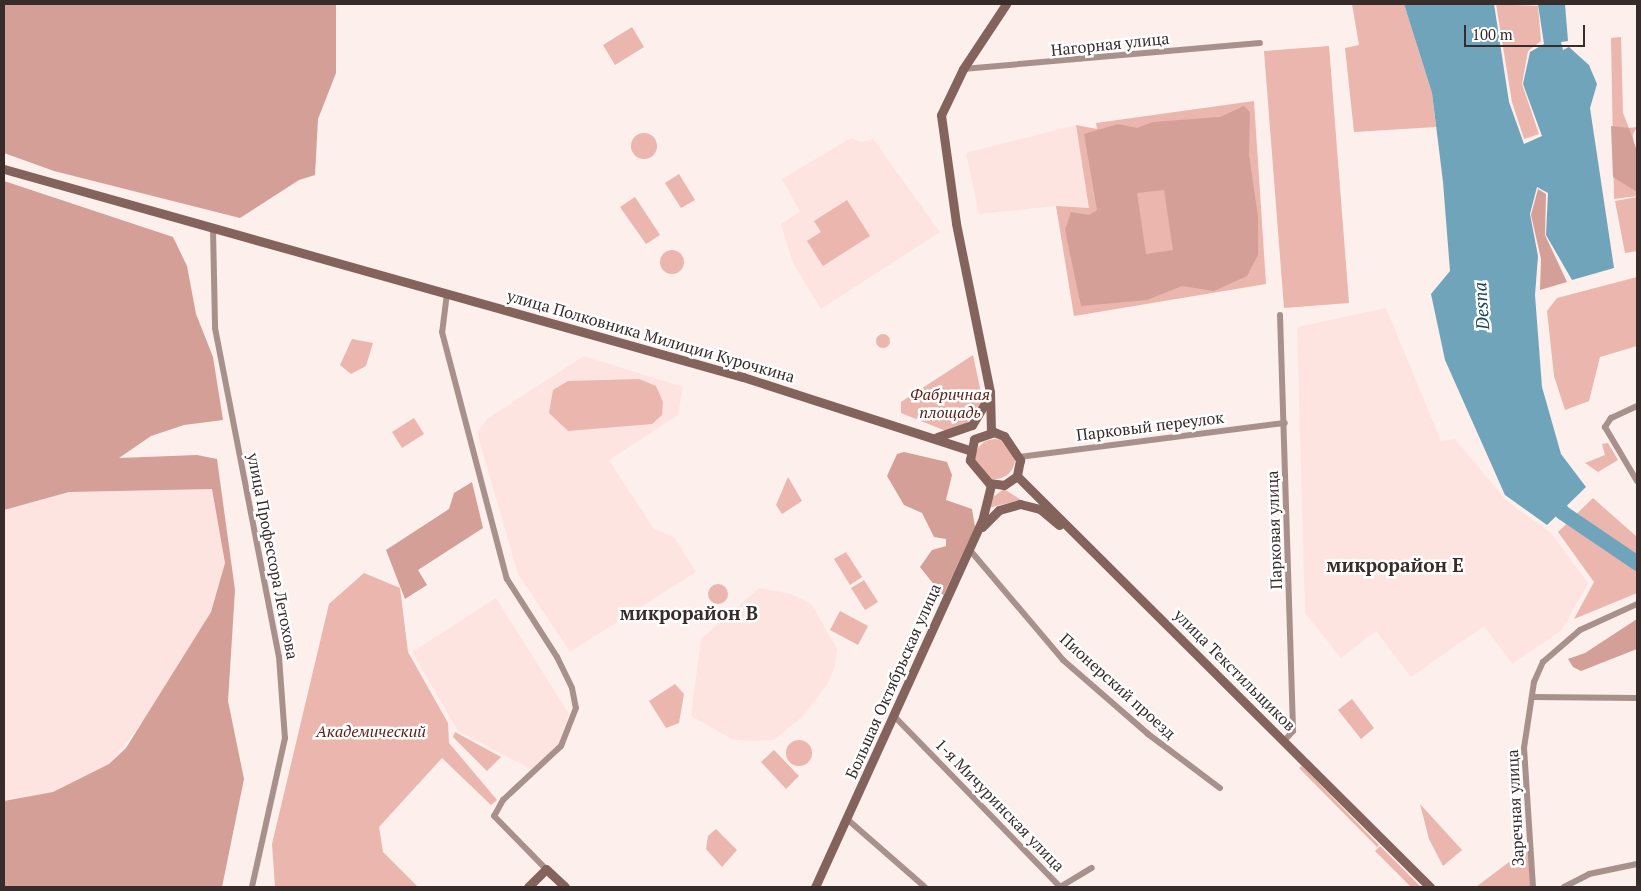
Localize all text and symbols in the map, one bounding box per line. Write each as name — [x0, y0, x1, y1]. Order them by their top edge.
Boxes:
scale bar — [1466, 15, 1587, 47]
text: 100 m — [1472, 24, 1513, 44]
street label: Нагорная улица — [1050, 28, 1170, 60]
water label: Desna — [1469, 281, 1493, 331]
street label: улица Полковника Милиции Курочкина — [505, 286, 797, 386]
park label: Фабричная площадь — [910, 384, 990, 422]
street label: Парковый переулок — [1075, 407, 1225, 445]
street label: улица Профессора Летохова — [244, 451, 302, 661]
street label: Парковая улица — [1262, 470, 1286, 590]
district label: микрорайон Е — [1326, 554, 1464, 576]
street label: Большая Октябрьская улица — [841, 581, 945, 781]
district label: микрорайон В — [620, 602, 758, 624]
street label: улица Текстильщиков — [1170, 605, 1300, 735]
street label: Пионерский проезд — [1056, 629, 1180, 743]
park label: Академический — [316, 721, 426, 741]
street label: 1-я Мичуринская улица — [931, 734, 1069, 876]
street label: Заречная улица — [1502, 749, 1528, 867]

